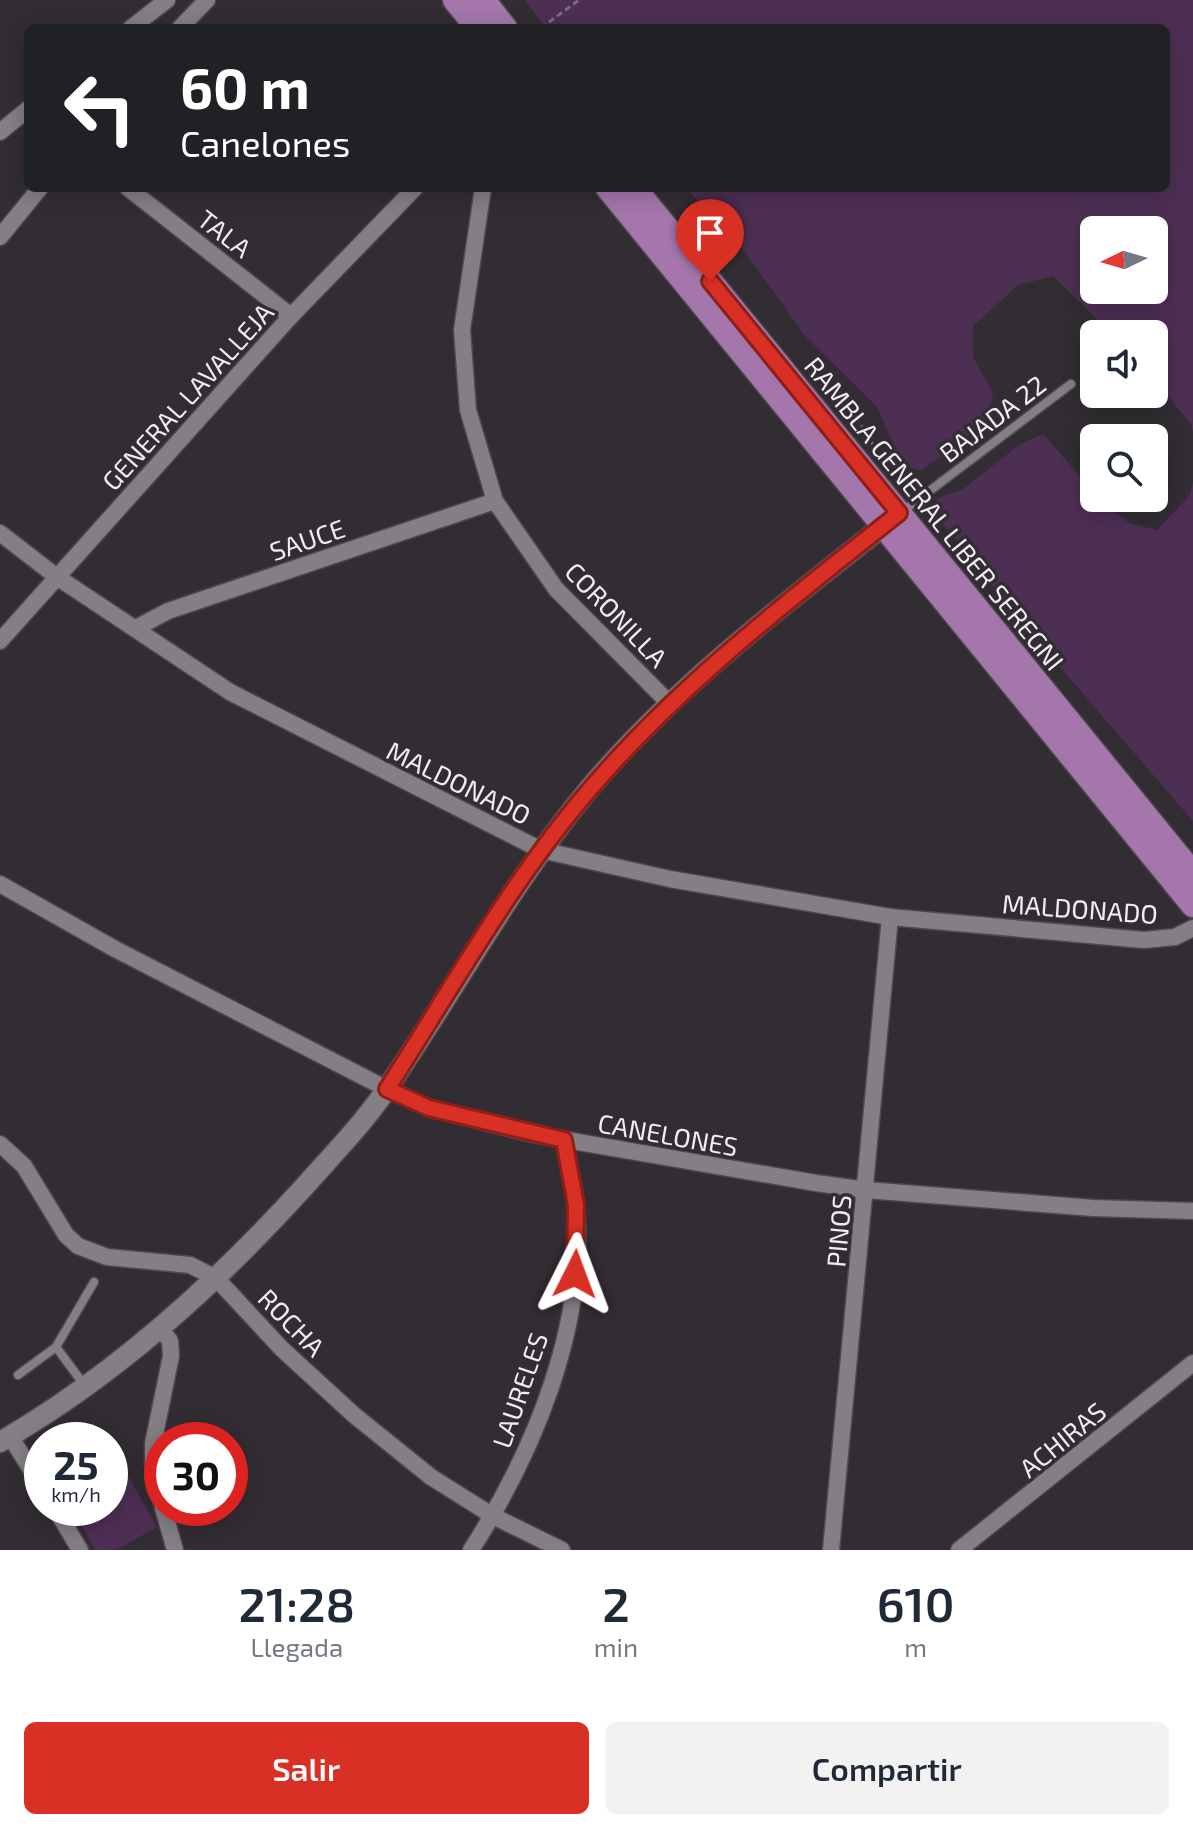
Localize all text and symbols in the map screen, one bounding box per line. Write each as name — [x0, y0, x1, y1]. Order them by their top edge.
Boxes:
text: 60 m — [180, 53, 310, 120]
icon: left — [48, 56, 152, 160]
text: Canelones — [180, 121, 350, 164]
pin — [676, 199, 744, 281]
street label: TALA — [192, 203, 258, 263]
icon: arrive — [688, 211, 732, 255]
north arrow — [1080, 216, 1168, 304]
map controls — [1080, 216, 1168, 512]
street label: GENERAL LAVALLEJA — [95, 296, 279, 496]
button: sound — [1080, 320, 1168, 408]
street label: RAMBLA GENERAL LIBER SEREGNI — [799, 350, 1071, 676]
street label: BAJADA 22 — [933, 368, 1051, 468]
button: search — [1080, 424, 1168, 512]
street label: SAUCE — [265, 512, 349, 566]
street label: CORONILLA — [560, 555, 674, 673]
street label: MALDONADO — [382, 734, 536, 830]
street label: MALDONADO — [1001, 887, 1159, 929]
street label: CANELONES — [596, 1106, 740, 1162]
street label: PINOS — [819, 1194, 857, 1268]
position arrow — [533, 1232, 617, 1316]
street label: ROCHA — [252, 1282, 332, 1362]
street label: LAURELES — [485, 1328, 553, 1452]
street label: ACHIRAS — [1013, 1395, 1111, 1483]
speed limit sign: 30 — [144, 1422, 248, 1526]
text: 25 — [53, 1440, 99, 1488]
text: km/h — [51, 1482, 101, 1506]
text: 21:28 — [239, 1574, 355, 1632]
text: 2 — [602, 1574, 630, 1632]
text: 610 — [877, 1574, 954, 1632]
text: Llegada — [250, 1631, 343, 1662]
text: min — [594, 1631, 638, 1662]
text: m — [904, 1631, 927, 1662]
button: Salir — [24, 1722, 589, 1814]
button: Compartir — [605, 1722, 1169, 1814]

